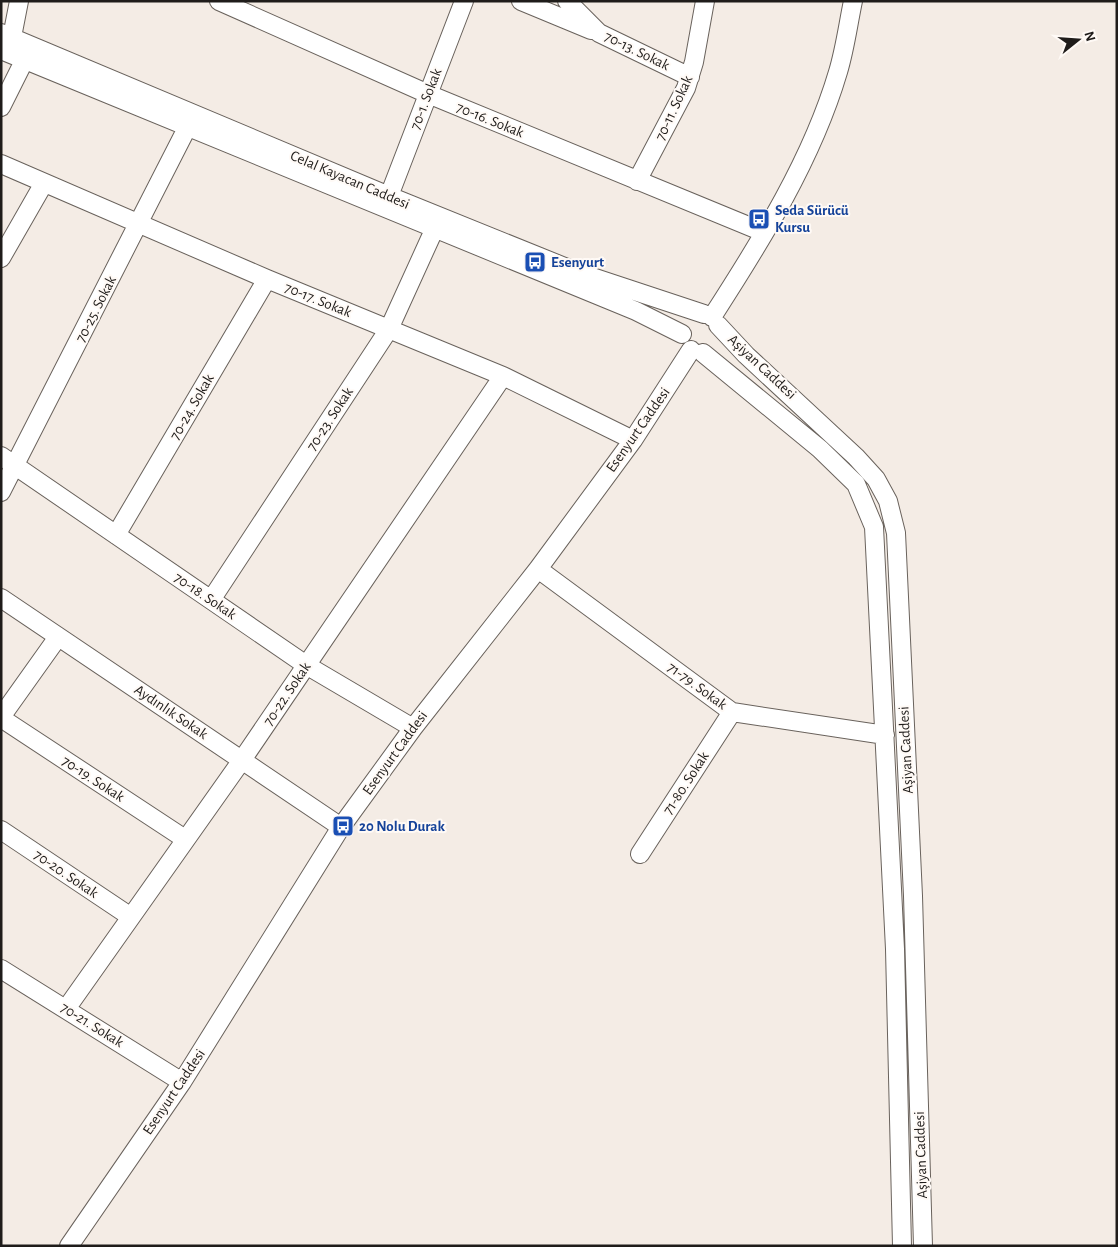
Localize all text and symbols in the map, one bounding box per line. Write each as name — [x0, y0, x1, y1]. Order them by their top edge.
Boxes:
north arrow — [1053, 15, 1103, 65]
street label: 70-13. Sokak — [602, 29, 672, 73]
text: N — [1081, 30, 1098, 43]
street label: 70-1. Sokak — [407, 66, 445, 132]
street label: 70-11. Sokak — [653, 73, 696, 143]
street label: 70-16. Sokak — [454, 100, 526, 140]
street label: Celal Kayacan Caddesi — [288, 148, 412, 212]
place label: Seda Sürücü Kursu — [775, 203, 849, 235]
bus stop icon: Seda Sürücü Kursu — [747, 207, 771, 231]
bus stop icon: Esenyurt — [523, 250, 547, 274]
place label: Esenyurt — [551, 255, 604, 270]
street label: 70-25. Sokak — [73, 273, 119, 345]
street label: 70-17. Sokak — [282, 280, 354, 320]
street label: Aşiyan Caddesi — [725, 332, 799, 402]
street label: 70-24. Sokak — [167, 371, 217, 442]
street label: 70-23. Sokak — [304, 385, 356, 453]
street label: Esenyurt Caddesi — [603, 385, 673, 475]
street label: 70-18. Sokak — [171, 570, 239, 622]
street label: 70-22. Sokak — [260, 659, 314, 728]
street label: 71-79. Sokak — [664, 659, 730, 713]
street label: Aydınlık Sokak — [132, 682, 210, 742]
street label: Aşiyan Caddesi — [896, 706, 916, 794]
street label: Esenyurt Caddesi — [360, 708, 430, 798]
street label: 71-80. Sokak — [660, 749, 712, 817]
street label: 70-19. Sokak — [59, 753, 127, 805]
bus stop icon: 20 Nolu Durak — [331, 814, 355, 838]
place label: 20 Nolu Durak — [359, 819, 446, 834]
street label: 70-20. Sokak — [31, 847, 101, 901]
street label: 70-21. Sokak — [58, 1000, 126, 1050]
street label: Esenyurt Caddesi — [140, 1047, 208, 1137]
street label: Aşiyan Caddesi — [912, 1111, 930, 1199]

